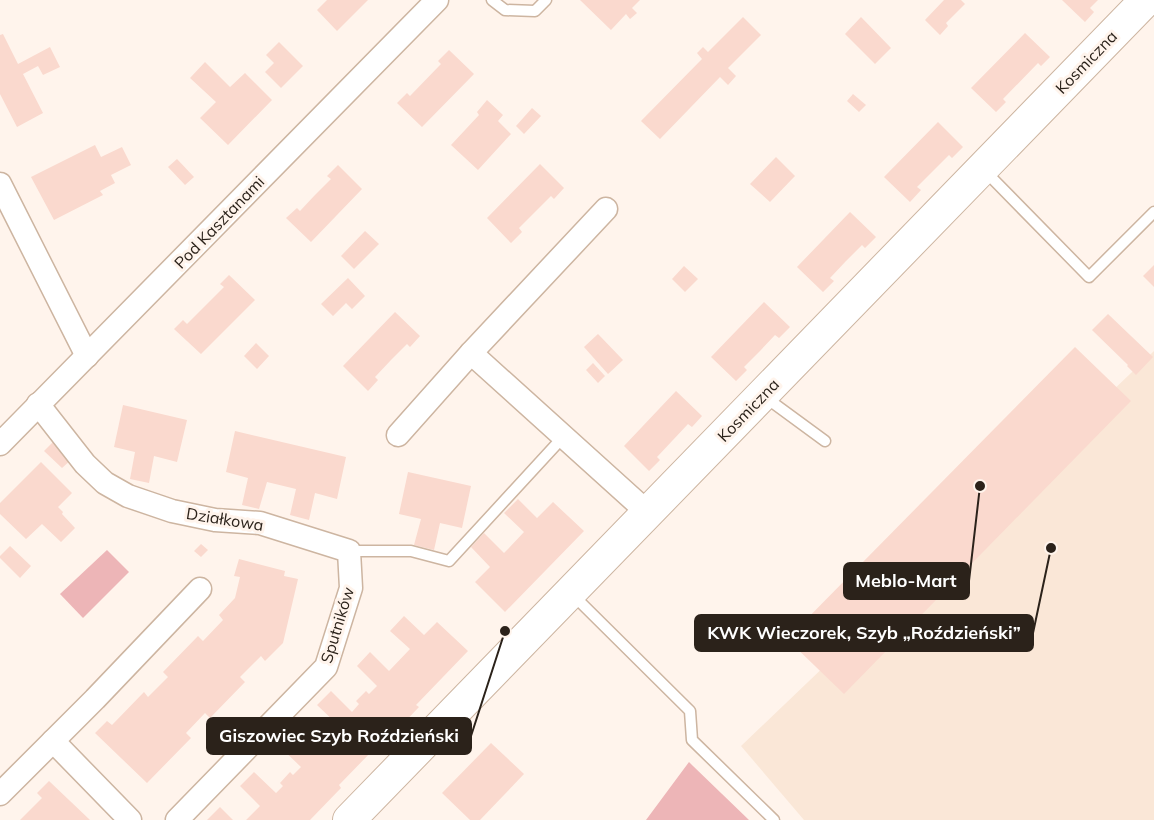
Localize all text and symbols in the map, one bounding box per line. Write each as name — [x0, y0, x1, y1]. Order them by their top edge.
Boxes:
street label: Kosmiczna — [1051, 26, 1121, 98]
street label: Pod Kasztanami — [170, 172, 268, 272]
street label: Kosmiczna — [713, 374, 783, 446]
street label: Działkowa — [185, 503, 265, 535]
callout: Meblo-Mart — [844, 563, 969, 599]
text: Meblo-Mart — [855, 569, 957, 592]
street label: Sputników — [316, 584, 358, 665]
callout: KWK Wieczorek, Szyb „Roździeński” — [695, 615, 1033, 651]
text: KWK Wieczorek, Szyb „Roździeński” — [707, 621, 1021, 644]
callout: Giszowiec Szyb Roździeński — [207, 718, 471, 754]
text: Giszowiec Szyb Roździeński — [219, 724, 459, 747]

